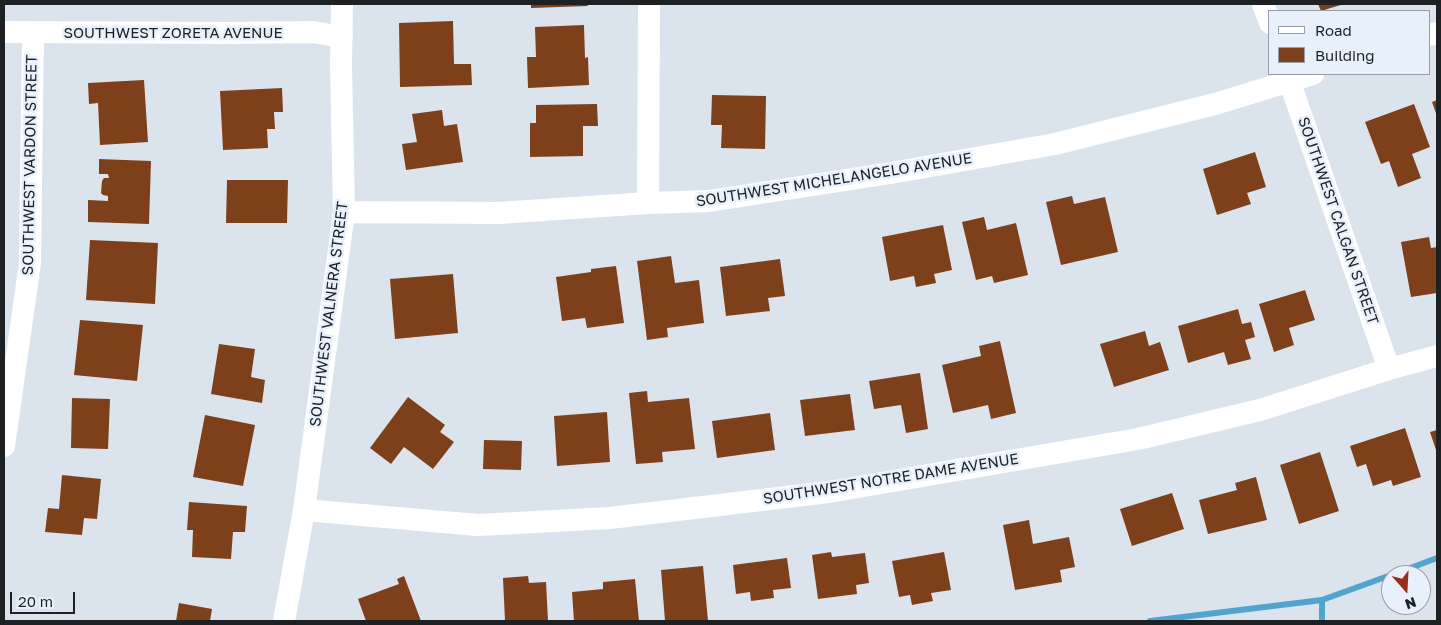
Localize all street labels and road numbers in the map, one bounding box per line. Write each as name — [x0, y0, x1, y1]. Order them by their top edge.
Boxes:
street label: SOUTHWEST ZORETA AVENUE — [63, 24, 283, 42]
street label: SOUTHWEST VARDON STREET — [19, 54, 41, 276]
street label: SOUTHWEST CALGAN STREET — [1294, 115, 1382, 327]
street label: SOUTHWEST MICHELANGELO AVENUE — [695, 149, 973, 211]
street label: SOUTHWEST VALNERA STREET — [306, 200, 352, 428]
street label: SOUTHWEST NOTRE DAME AVENUE — [762, 450, 1020, 508]

